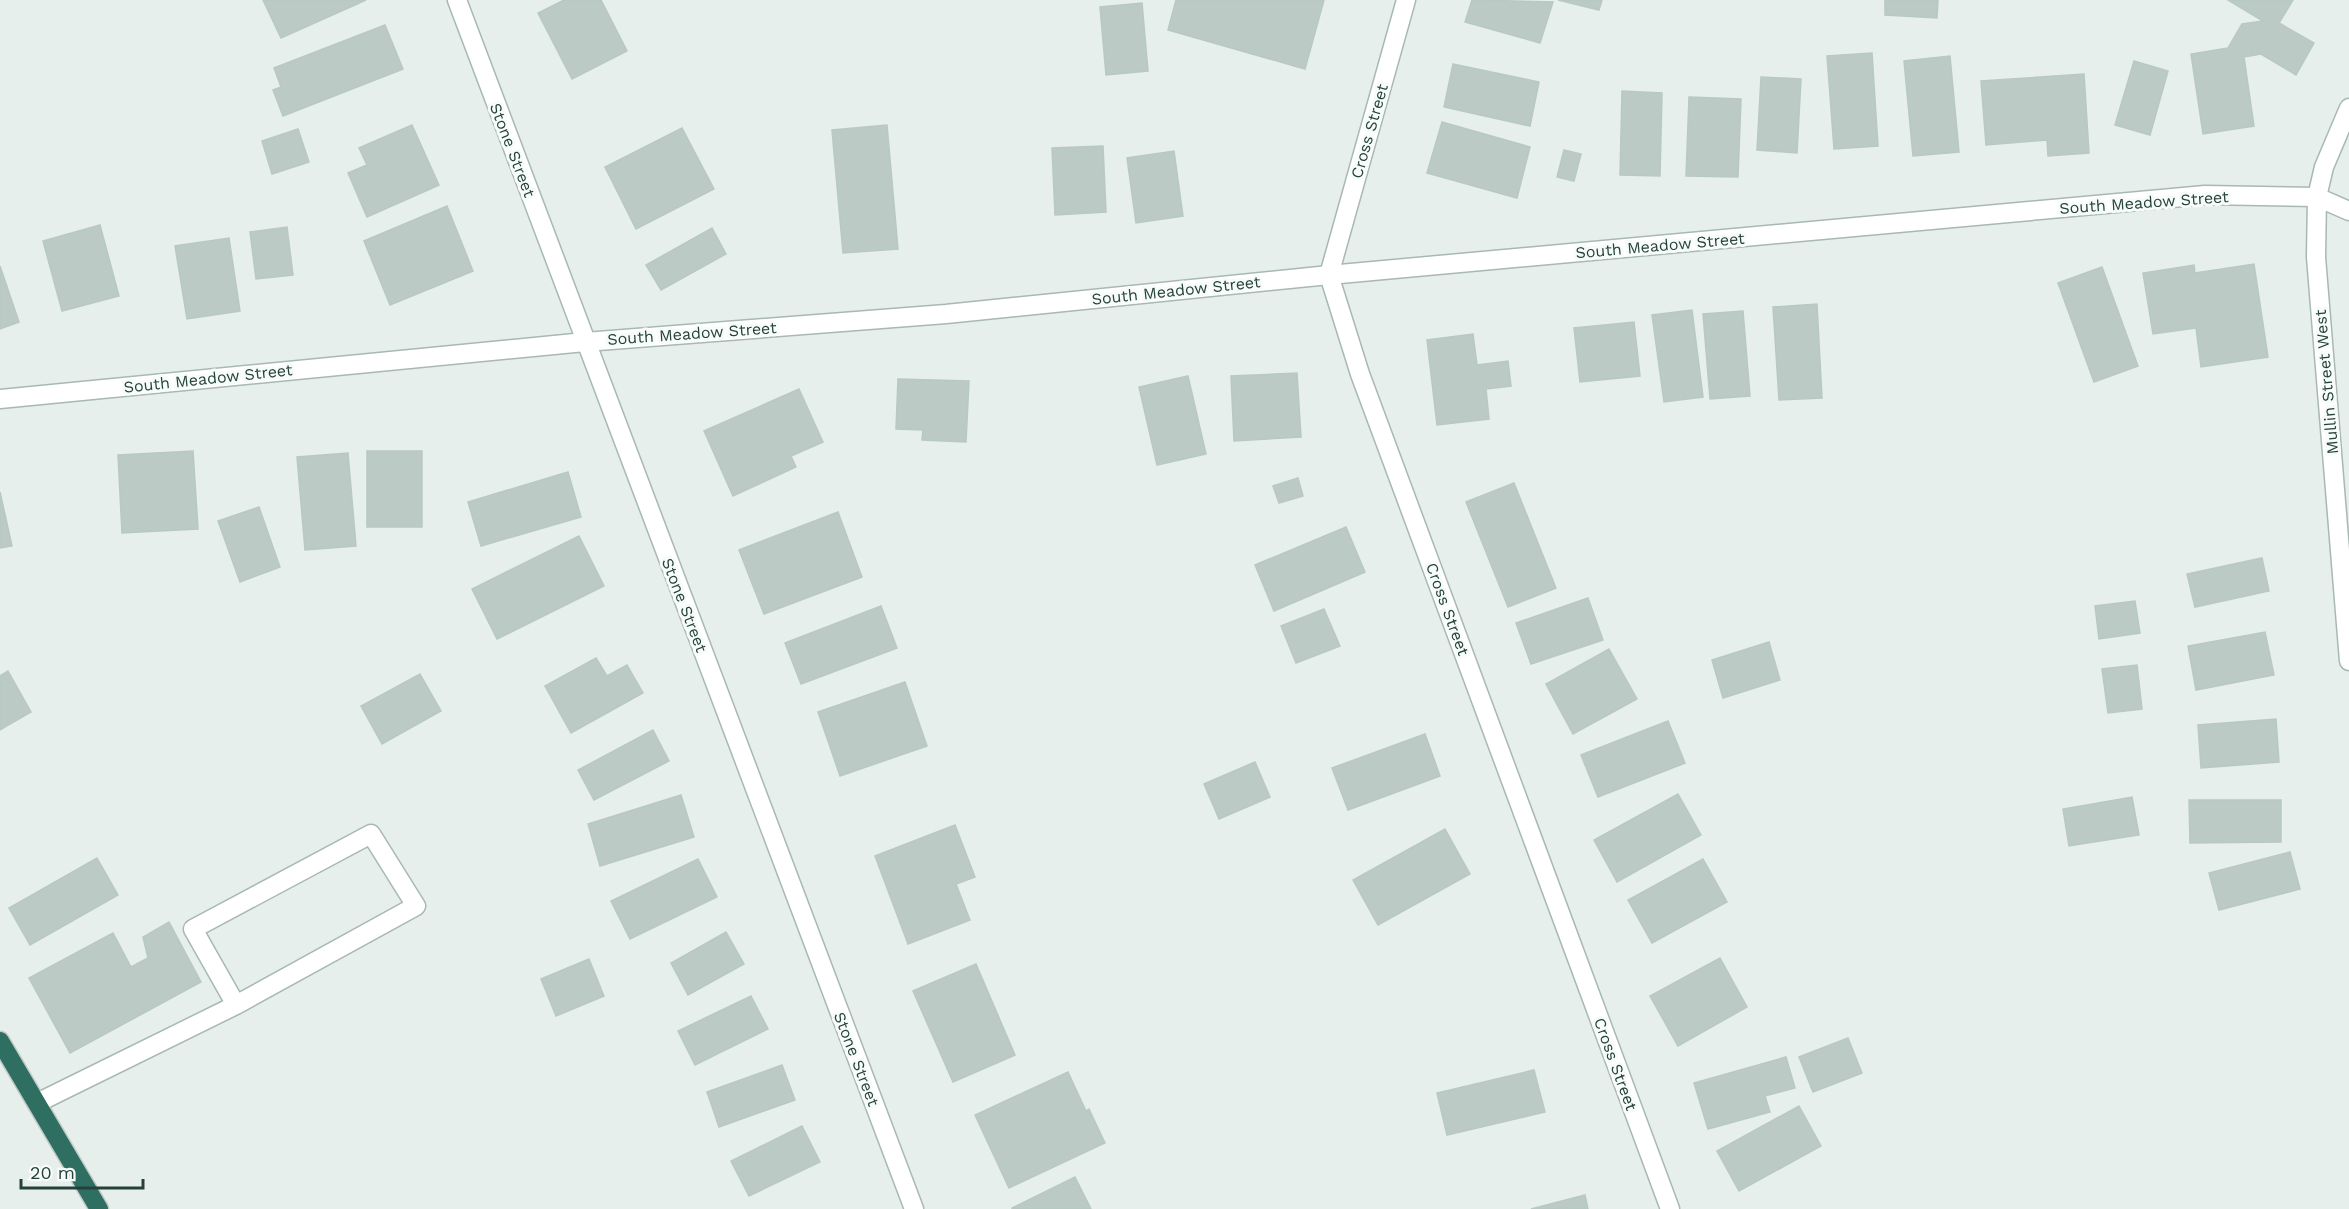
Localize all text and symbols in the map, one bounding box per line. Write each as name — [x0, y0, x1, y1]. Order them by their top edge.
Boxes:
street label: Cross Street — [1347, 81, 1392, 181]
street label: Stone Street — [486, 100, 539, 200]
street label: South Meadow Street — [2059, 187, 2230, 218]
street label: South Meadow Street — [1575, 229, 1746, 262]
street label: South Meadow Street — [1091, 272, 1262, 309]
street label: Mullin Street West — [2311, 308, 2342, 455]
street label: South Meadow Street — [607, 318, 778, 349]
street label: South Meadow Street — [123, 360, 294, 397]
street label: Stone Street — [658, 555, 711, 655]
street label: Cross Street — [1422, 560, 1473, 658]
street label: Stone Street — [830, 1009, 883, 1109]
street label: Cross Street — [1590, 1015, 1641, 1113]
scale bar — [21, 1152, 142, 1190]
text: 20 m — [30, 1162, 75, 1183]

